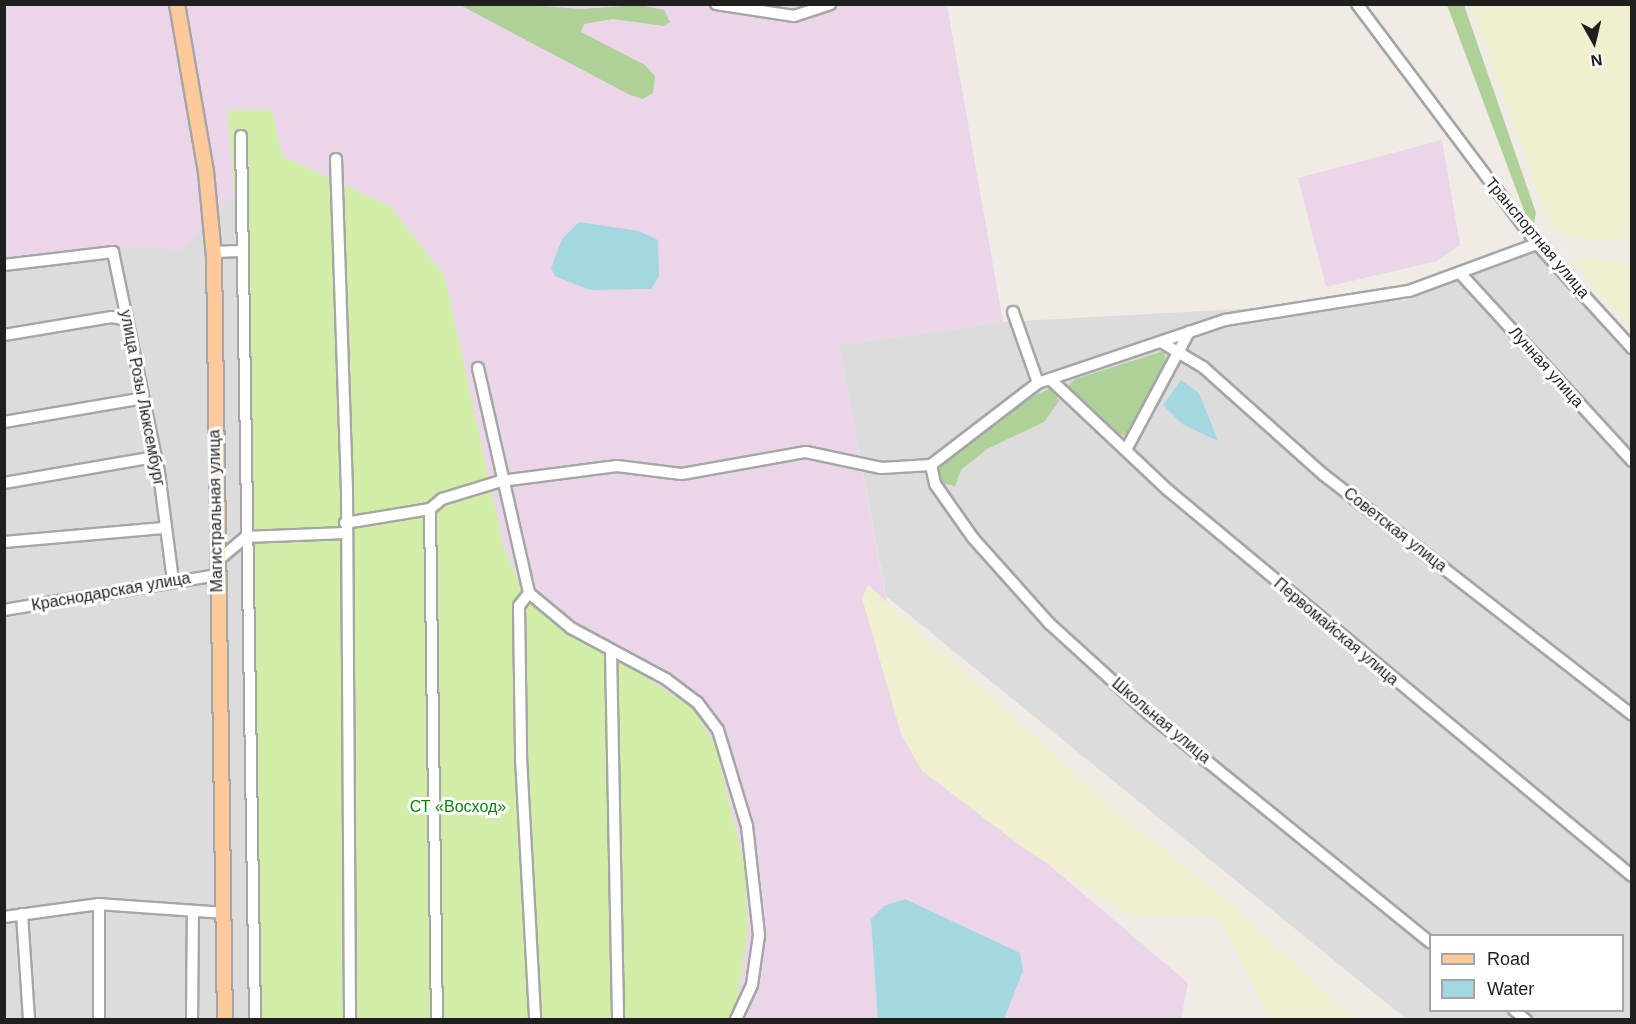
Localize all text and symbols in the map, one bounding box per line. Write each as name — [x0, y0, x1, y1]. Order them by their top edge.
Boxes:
north arrow — [1564, 12, 1624, 72]
text: N — [1590, 51, 1603, 70]
street label: Транспортная улица — [1481, 174, 1593, 302]
street label: улица Розы Люксембург — [115, 308, 169, 488]
street label: Лунная улица — [1505, 323, 1587, 411]
street label: Магистральная улица — [205, 429, 227, 593]
street label: Советская улица — [1340, 484, 1450, 576]
street label: Краснодарская улица — [30, 569, 192, 615]
street label: Первомайская улица — [1270, 574, 1402, 690]
street label: Школьная улица — [1108, 674, 1214, 768]
park label: СТ «Восход» — [410, 797, 506, 817]
legend — [1429, 934, 1624, 1012]
text: Road — [1487, 949, 1530, 969]
text: Water — [1487, 979, 1534, 999]

